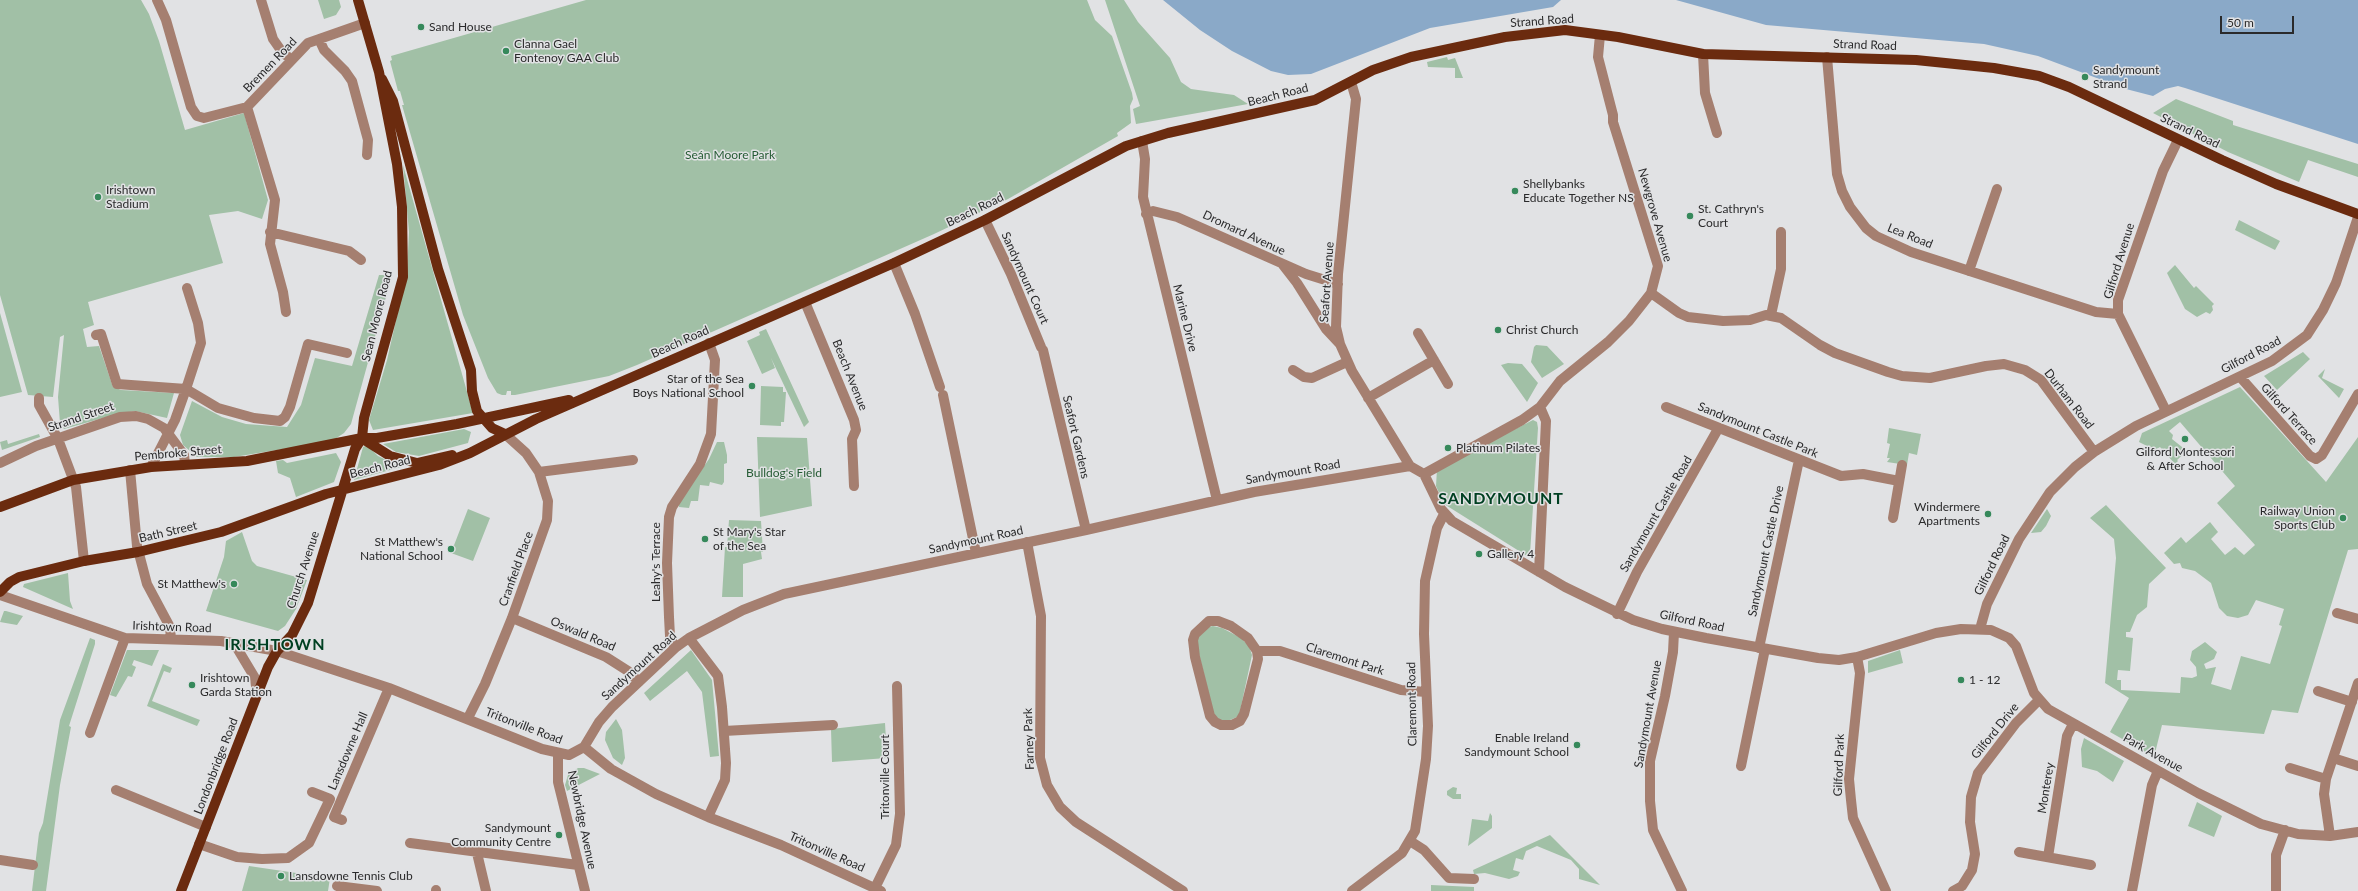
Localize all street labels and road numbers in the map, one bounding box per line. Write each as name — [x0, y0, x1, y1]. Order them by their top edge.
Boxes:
street label: Strand Road — [1510, 12, 1574, 30]
street label: Bremen Road — [240, 35, 300, 95]
street label: Strand Road — [1833, 37, 1897, 53]
street label: Beach Road — [1246, 81, 1310, 109]
street label: Strand Road — [2158, 111, 2222, 151]
street label: Newgrove Avenue — [1635, 167, 1675, 263]
street label: Beach Road — [944, 190, 1006, 230]
street label: Dromard Avenue — [1200, 208, 1288, 258]
street label: Lea Road — [1885, 220, 1935, 252]
street label: Gilford Avenue — [2101, 221, 2137, 301]
street label: Sandymount Court — [998, 230, 1052, 326]
street label: Seafort Avenue — [1317, 241, 1337, 323]
street label: Sean Moore Road — [359, 269, 395, 363]
street label: Marine Drive — [1170, 283, 1200, 353]
street label: Beach Road — [649, 323, 711, 361]
street label: Gilford Road — [2219, 333, 2283, 377]
street label: Beach Avenue — [829, 337, 871, 413]
street label: Durham Road — [2041, 366, 2097, 432]
street label: Gilford Terrace — [2258, 380, 2320, 448]
street label: Seafort Gardens — [1059, 394, 1093, 480]
street label: Strand Street — [46, 399, 116, 435]
street label: Sandymount Castle Park — [1696, 399, 1820, 461]
street label: Pembroke Street — [134, 442, 222, 464]
street label: Beach Road — [348, 453, 412, 481]
street label: Sandymount Castle Road — [1617, 453, 1695, 575]
street label: Sandymount Road — [1244, 457, 1342, 487]
street label: Sandymount Castle Drive — [1745, 484, 1787, 618]
street label: Bath Street — [138, 518, 198, 546]
street label: Leahy's Terrace — [649, 522, 663, 602]
street label: Sandymount Road — [928, 523, 1024, 557]
street label: Church Avenue — [284, 529, 322, 611]
street label: Cranfield Place — [496, 530, 536, 608]
street label: Gilford Road — [1971, 532, 2013, 598]
street label: Gilford Road — [1658, 607, 1726, 635]
street label: Oswald Road — [548, 614, 618, 654]
street label: Irishtown Road — [132, 618, 212, 636]
street label: Sandymount Road — [599, 629, 679, 703]
street label: Claremont Park — [1304, 640, 1386, 678]
street label: Sandymount Avenue — [1631, 659, 1665, 769]
street label: Claremont Road — [1404, 662, 1420, 746]
street label: Gilford Drive — [1968, 700, 2022, 762]
street label: Tritonville Road — [483, 705, 565, 747]
street label: Farney Park — [1021, 708, 1037, 770]
street label: Lansdowne Hall — [325, 710, 371, 792]
street label: Londonbridge Road — [191, 716, 241, 816]
street label: Park Avenue — [2121, 731, 2185, 775]
street label: Gilford Park — [1831, 733, 1847, 797]
street label: Tritonville Court — [878, 735, 892, 819]
street label: Monterey — [2035, 761, 2057, 815]
street label: Newbridge Avenue — [564, 769, 600, 871]
street label: Tritonville Road — [787, 829, 867, 875]

